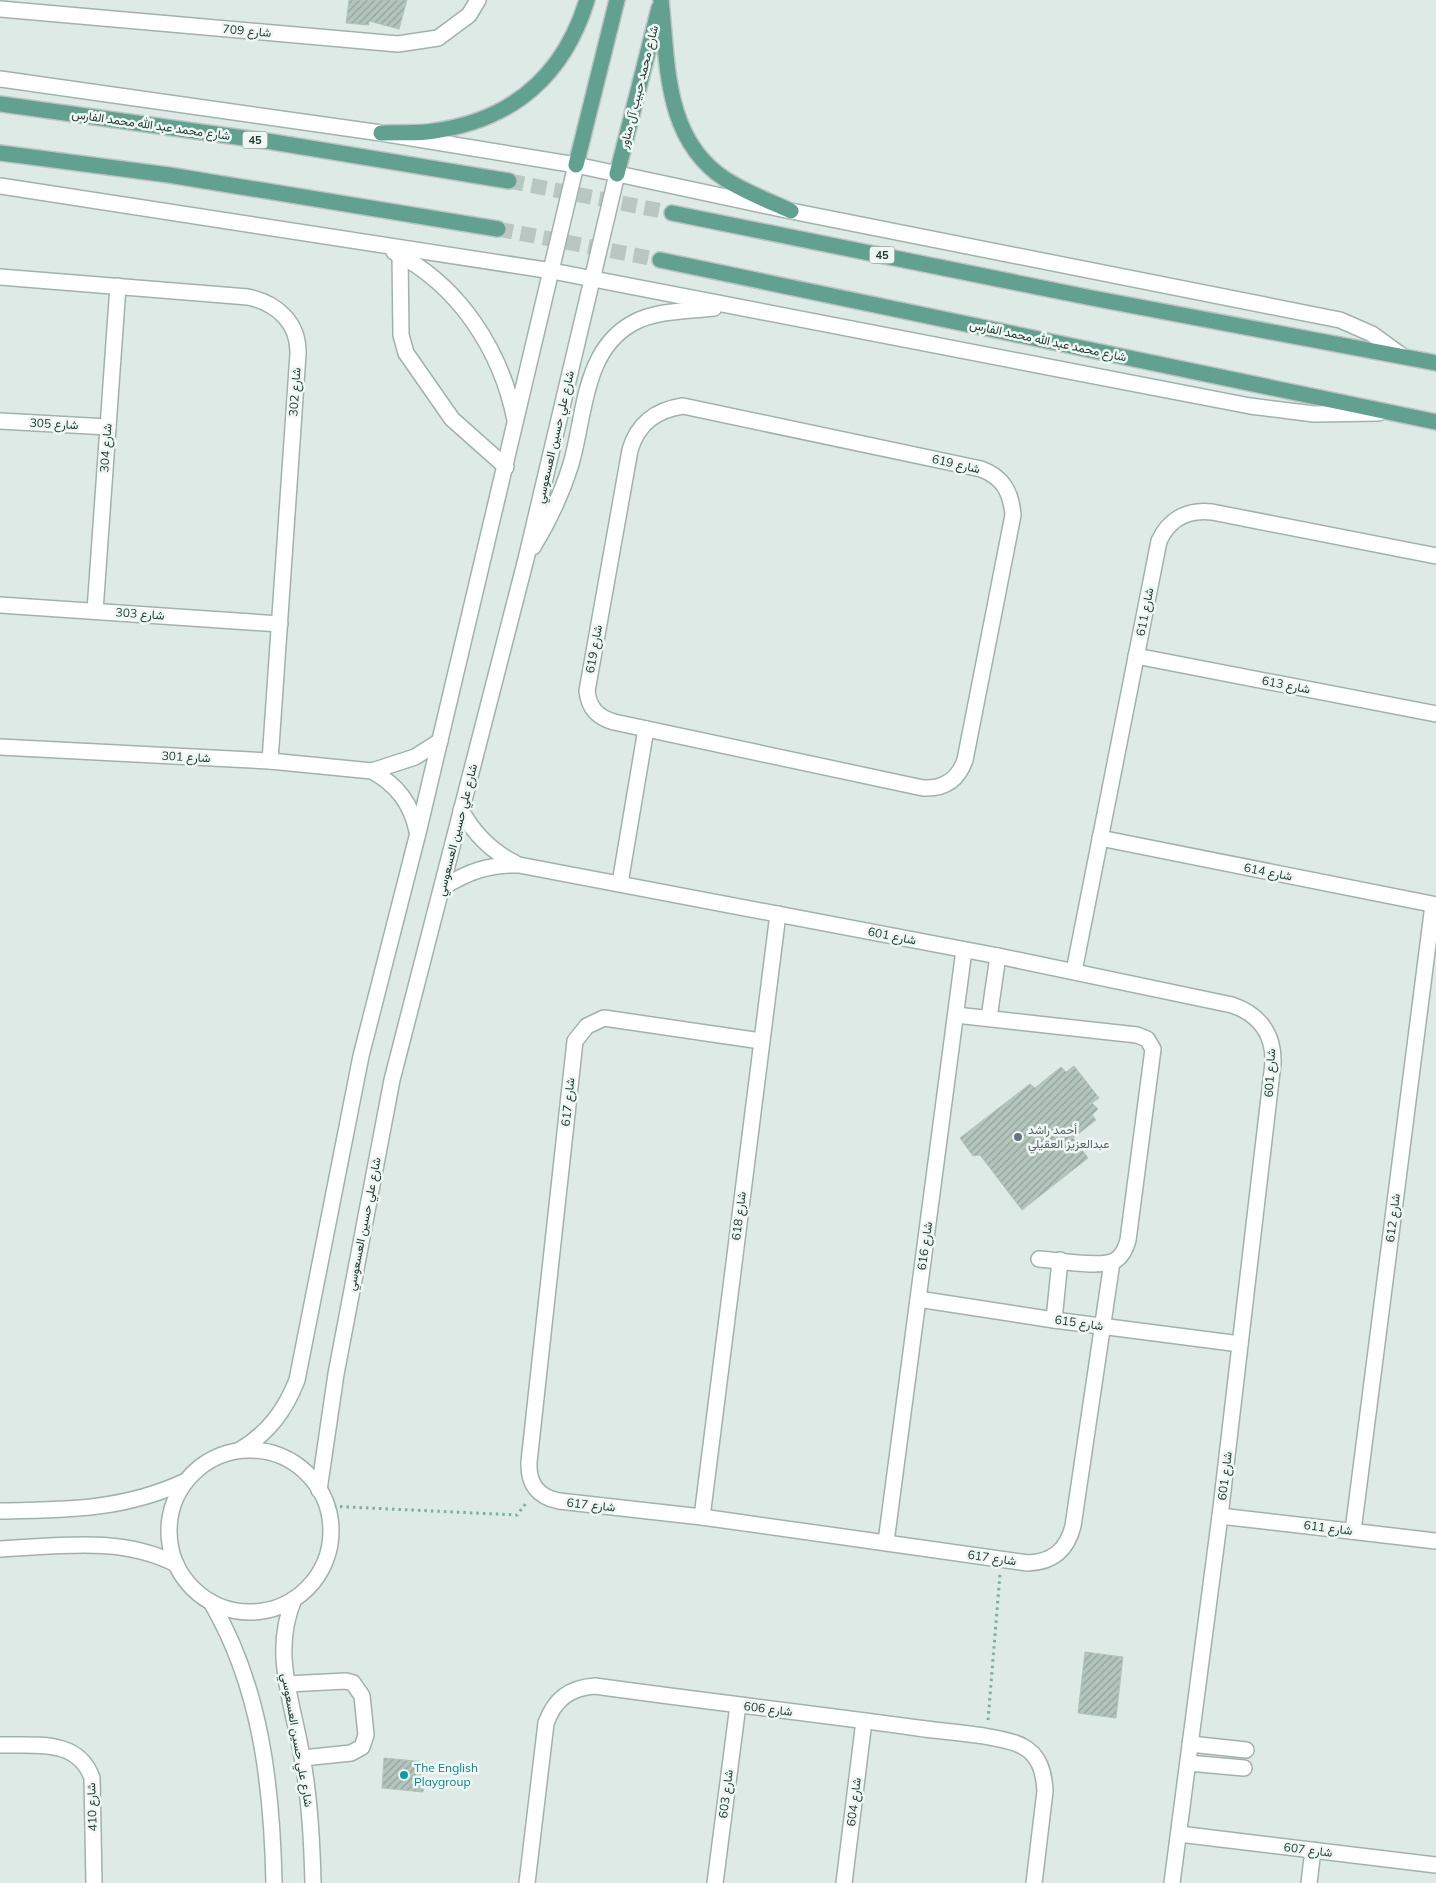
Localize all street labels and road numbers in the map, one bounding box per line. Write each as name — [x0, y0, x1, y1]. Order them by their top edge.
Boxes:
street label: شارع 709 — [222, 21, 272, 42]
street label: شارع محمد حبيب آل مناور — [616, 24, 663, 152]
street label: شارع محمد عبد الله محمد الفارس — [70, 106, 231, 145]
road number: 45 — [242, 132, 268, 148]
road number: 45 — [870, 246, 894, 264]
street label: شارع محمد عبد الله محمد الفارس — [968, 317, 1128, 366]
street label: شارع 302 — [285, 367, 306, 417]
street label: شارع علي حسين العسعوسي — [532, 369, 580, 505]
street label: شارع 305 — [29, 415, 79, 434]
street label: شارع 304 — [96, 423, 117, 473]
street label: شارع 619 — [930, 451, 982, 478]
street label: شارع 611 — [1132, 586, 1158, 638]
street label: شارع 303 — [115, 604, 165, 625]
street label: شارع 619 — [582, 624, 607, 675]
street label: شارع 613 — [1260, 672, 1312, 698]
street label: شارع 301 — [161, 748, 211, 767]
street label: شارع علي حسين العسعوسي — [433, 762, 483, 898]
street label: شارع 614 — [1242, 859, 1294, 885]
street label: شارع 601 — [866, 923, 918, 949]
street label: شارع 601 — [1261, 1048, 1280, 1098]
street label: شارع 617 — [557, 1077, 580, 1127]
street label: شارع علي حسين العسعوسي — [343, 1156, 387, 1292]
street label: شارع 618 — [728, 1191, 751, 1241]
street label: شارع 612 — [1382, 1193, 1405, 1243]
street label: شارع 616 — [914, 1221, 937, 1271]
street label: شارع 615 — [1054, 1312, 1104, 1335]
street label: شارع 601 — [1214, 1451, 1237, 1501]
street label: شارع 617 — [566, 1494, 616, 1517]
street label: شارع 611 — [1303, 1517, 1353, 1540]
street label: شارع 617 — [967, 1547, 1017, 1570]
street label: شارع علي حسين العسعوسي — [275, 1672, 317, 1809]
street label: شارع 606 — [743, 1698, 793, 1721]
street label: شارع 603 — [715, 1769, 738, 1819]
street label: شارع 604 — [843, 1777, 866, 1827]
street label: شارع 410 — [83, 1782, 102, 1832]
street label: شارع 607 — [1283, 1839, 1333, 1862]

